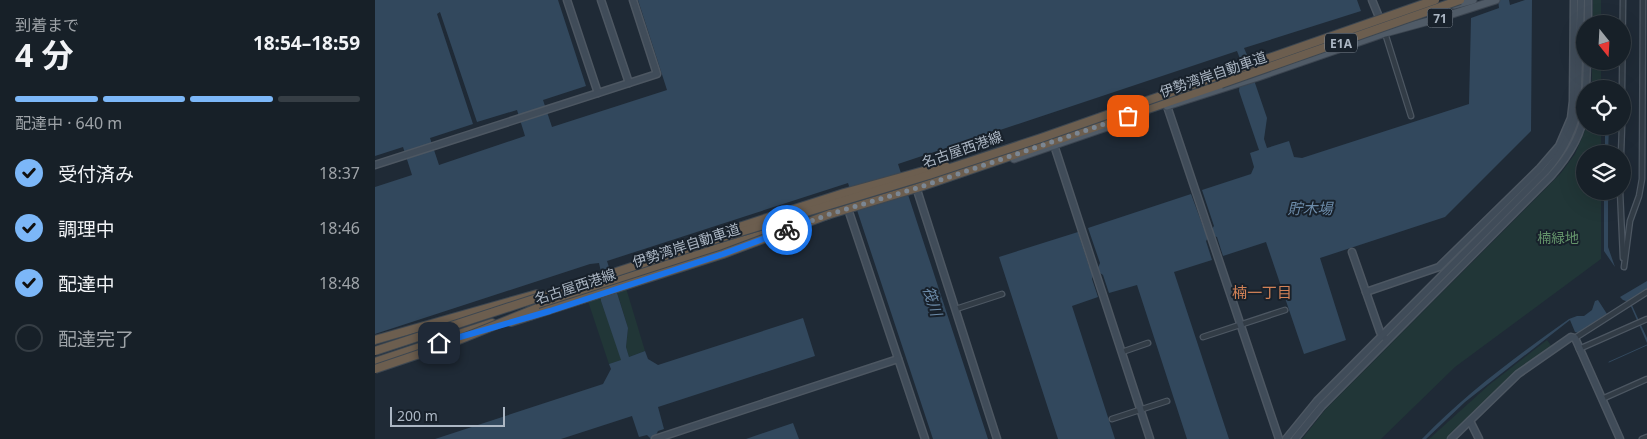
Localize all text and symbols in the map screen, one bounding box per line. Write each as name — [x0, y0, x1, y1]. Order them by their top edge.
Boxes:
road number: 71 — [1427, 8, 1453, 28]
text: 到着まで — [15, 14, 79, 36]
north arrow — [1576, 15, 1631, 70]
map controls — [1576, 15, 1631, 200]
text: 18:54–18:59 — [253, 30, 360, 56]
text: 4 分 — [15, 33, 74, 76]
road number: E1A — [1325, 34, 1357, 52]
street label: 伊勢湾岸自動車道 — [1157, 47, 1269, 101]
button: locate — [1576, 80, 1631, 135]
pin — [1107, 95, 1149, 137]
icon: bag — [1114, 102, 1142, 130]
text: 配達中 · 640 m — [15, 112, 122, 134]
street label: 名古屋西港線 — [919, 126, 1005, 172]
button: layers — [1576, 145, 1631, 200]
icon: check — [15, 159, 43, 187]
text: 受付済み — [58, 161, 134, 187]
text: 18:37 — [319, 162, 360, 184]
water label: 貯木場 — [1287, 198, 1334, 218]
courier — [762, 205, 812, 255]
icon: check — [15, 214, 43, 242]
text: 調理中 — [58, 216, 115, 242]
icon: bike — [773, 216, 801, 244]
text: 18:46 — [319, 217, 360, 239]
street label: 伊勢湾岸自動車道 — [630, 219, 742, 271]
park label: 楠緑地 — [1537, 228, 1579, 247]
street label: 名古屋西港線 — [532, 264, 618, 308]
icon: check — [15, 269, 43, 297]
text: 配達中 — [58, 271, 115, 297]
text: 18:48 — [319, 272, 360, 294]
district label: 楠一丁目 — [1232, 282, 1292, 302]
water label: 筏川 — [919, 284, 948, 320]
pin — [418, 322, 460, 364]
text: 配達完了 — [58, 326, 134, 352]
icon: home — [425, 329, 453, 357]
scale bar — [390, 404, 505, 427]
text: 200 m — [397, 406, 438, 425]

